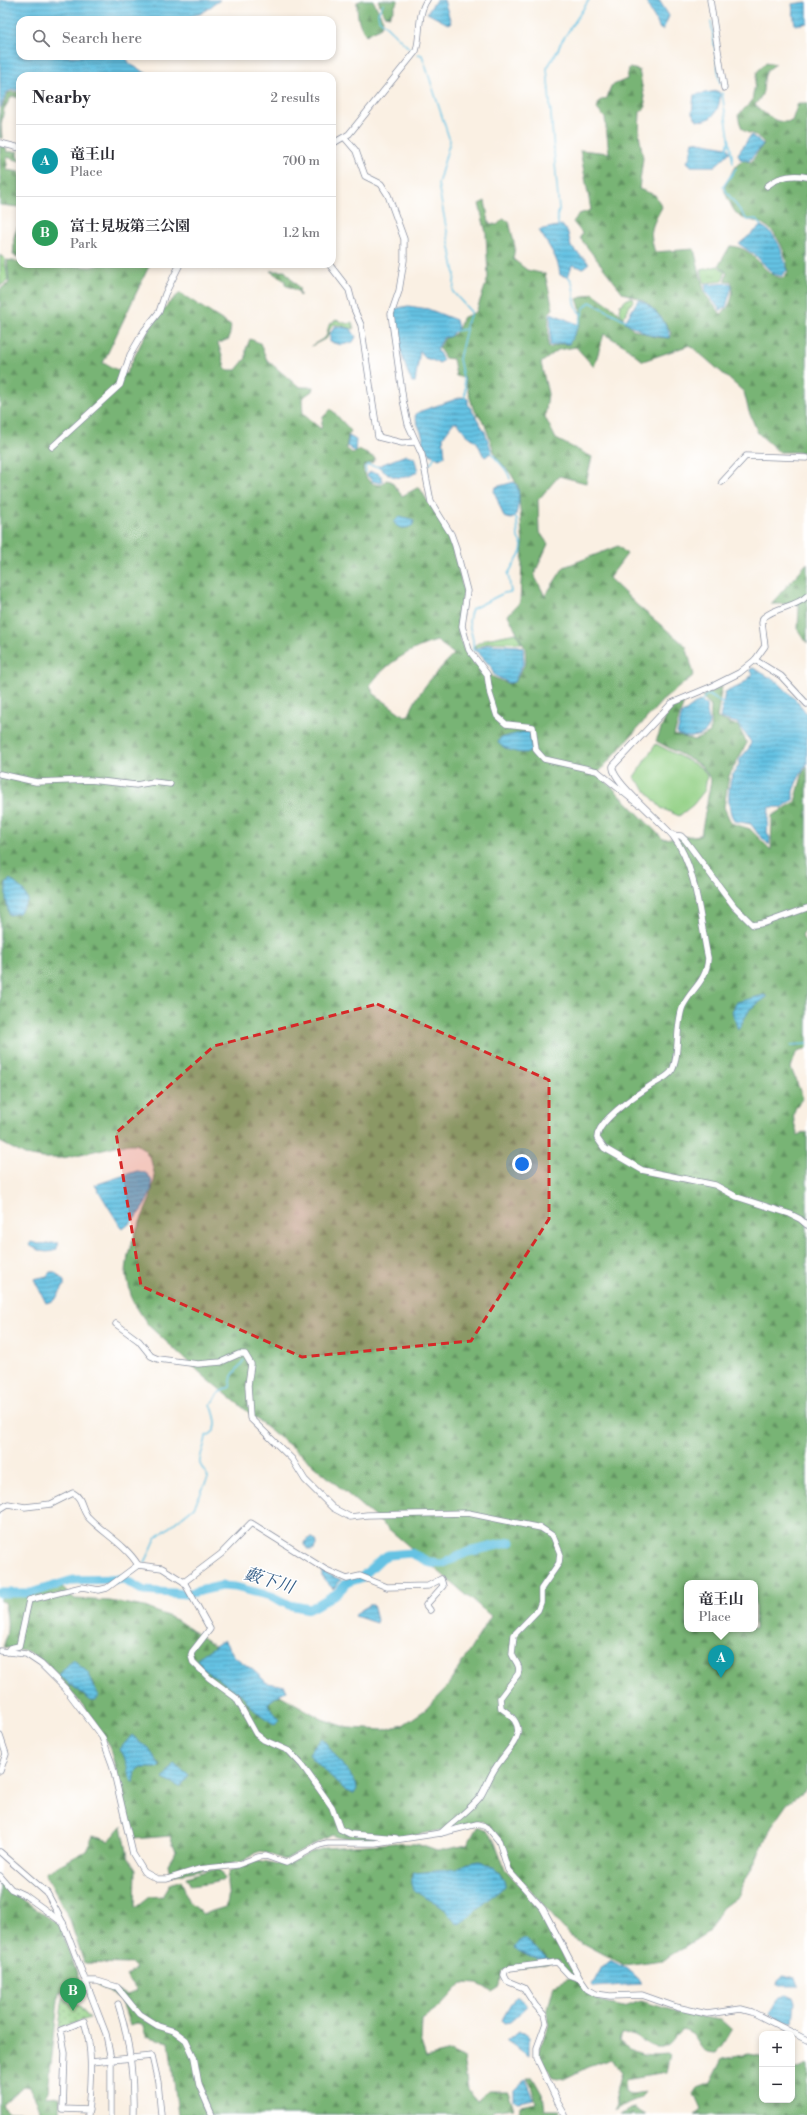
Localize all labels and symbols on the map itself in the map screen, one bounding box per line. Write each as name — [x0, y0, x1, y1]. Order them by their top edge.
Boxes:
your location — [512, 1154, 532, 1174]
water label: 藪下川 — [241, 1563, 299, 1600]
pin: A — [708, 1645, 734, 1678]
pin: B — [60, 1978, 86, 2011]

